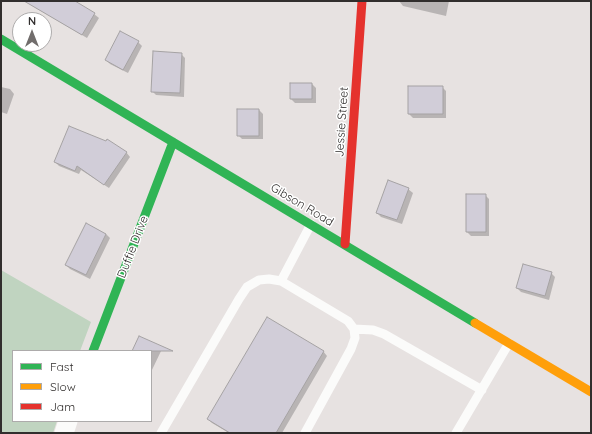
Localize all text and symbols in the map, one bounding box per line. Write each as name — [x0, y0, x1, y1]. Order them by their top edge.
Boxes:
north arrow — [12, 12, 52, 52]
text: N — [28, 14, 36, 28]
street label: Jessie Street — [332, 86, 352, 158]
street label: Gibson Road — [268, 181, 336, 229]
street label: Duffie Drive — [115, 214, 151, 280]
legend — [12, 350, 152, 422]
text: Fast — [50, 359, 74, 374]
text: Slow — [50, 379, 76, 394]
text: Jam — [50, 399, 75, 414]

